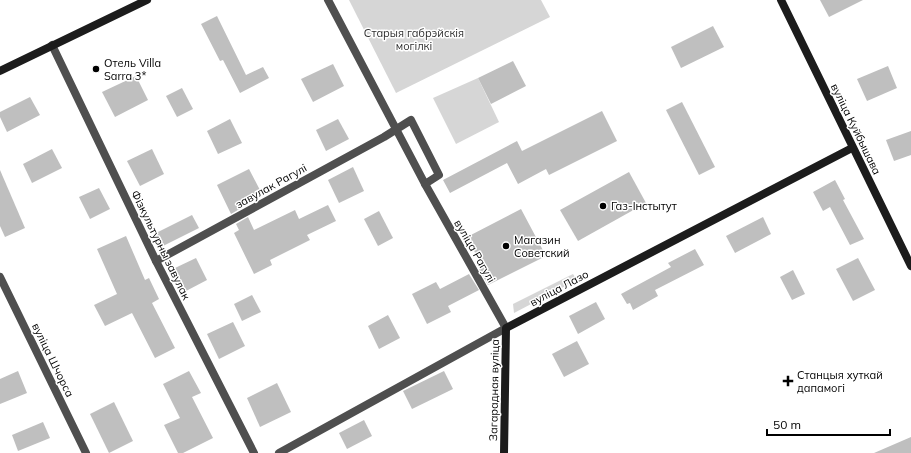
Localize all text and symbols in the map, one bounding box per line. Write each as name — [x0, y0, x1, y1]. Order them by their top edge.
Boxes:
park label: Старыя габрэйскія могілкі — [364, 26, 464, 53]
place label: Отель Villa Sarra 3* — [104, 56, 161, 83]
marker: Отель Villa Sarra 3* — [91, 64, 101, 74]
street label: вуліца Куйбышава — [828, 81, 884, 177]
street label: завулак Рагулі — [233, 161, 309, 211]
street label: Фізкультурны завулак — [128, 188, 194, 302]
place label: Газ-Інстытут — [611, 199, 677, 213]
marker: Газ-Інстытут — [598, 201, 608, 211]
street label: вуліца Рагулі — [451, 217, 499, 285]
place label: Магазин Советский — [514, 233, 570, 260]
marker: Магазин Советский — [501, 241, 511, 251]
street label: вуліца Лазо — [527, 267, 591, 309]
street label: вуліца Шчорса — [29, 321, 77, 399]
street label: Загарадная вуліца — [486, 339, 502, 441]
place label: Станцыя хуткай дапамогі — [797, 368, 883, 395]
marker: Станцыя хуткай дапамогі — [782, 375, 794, 387]
scale bar — [767, 411, 890, 437]
text: 50 m — [773, 417, 801, 432]

